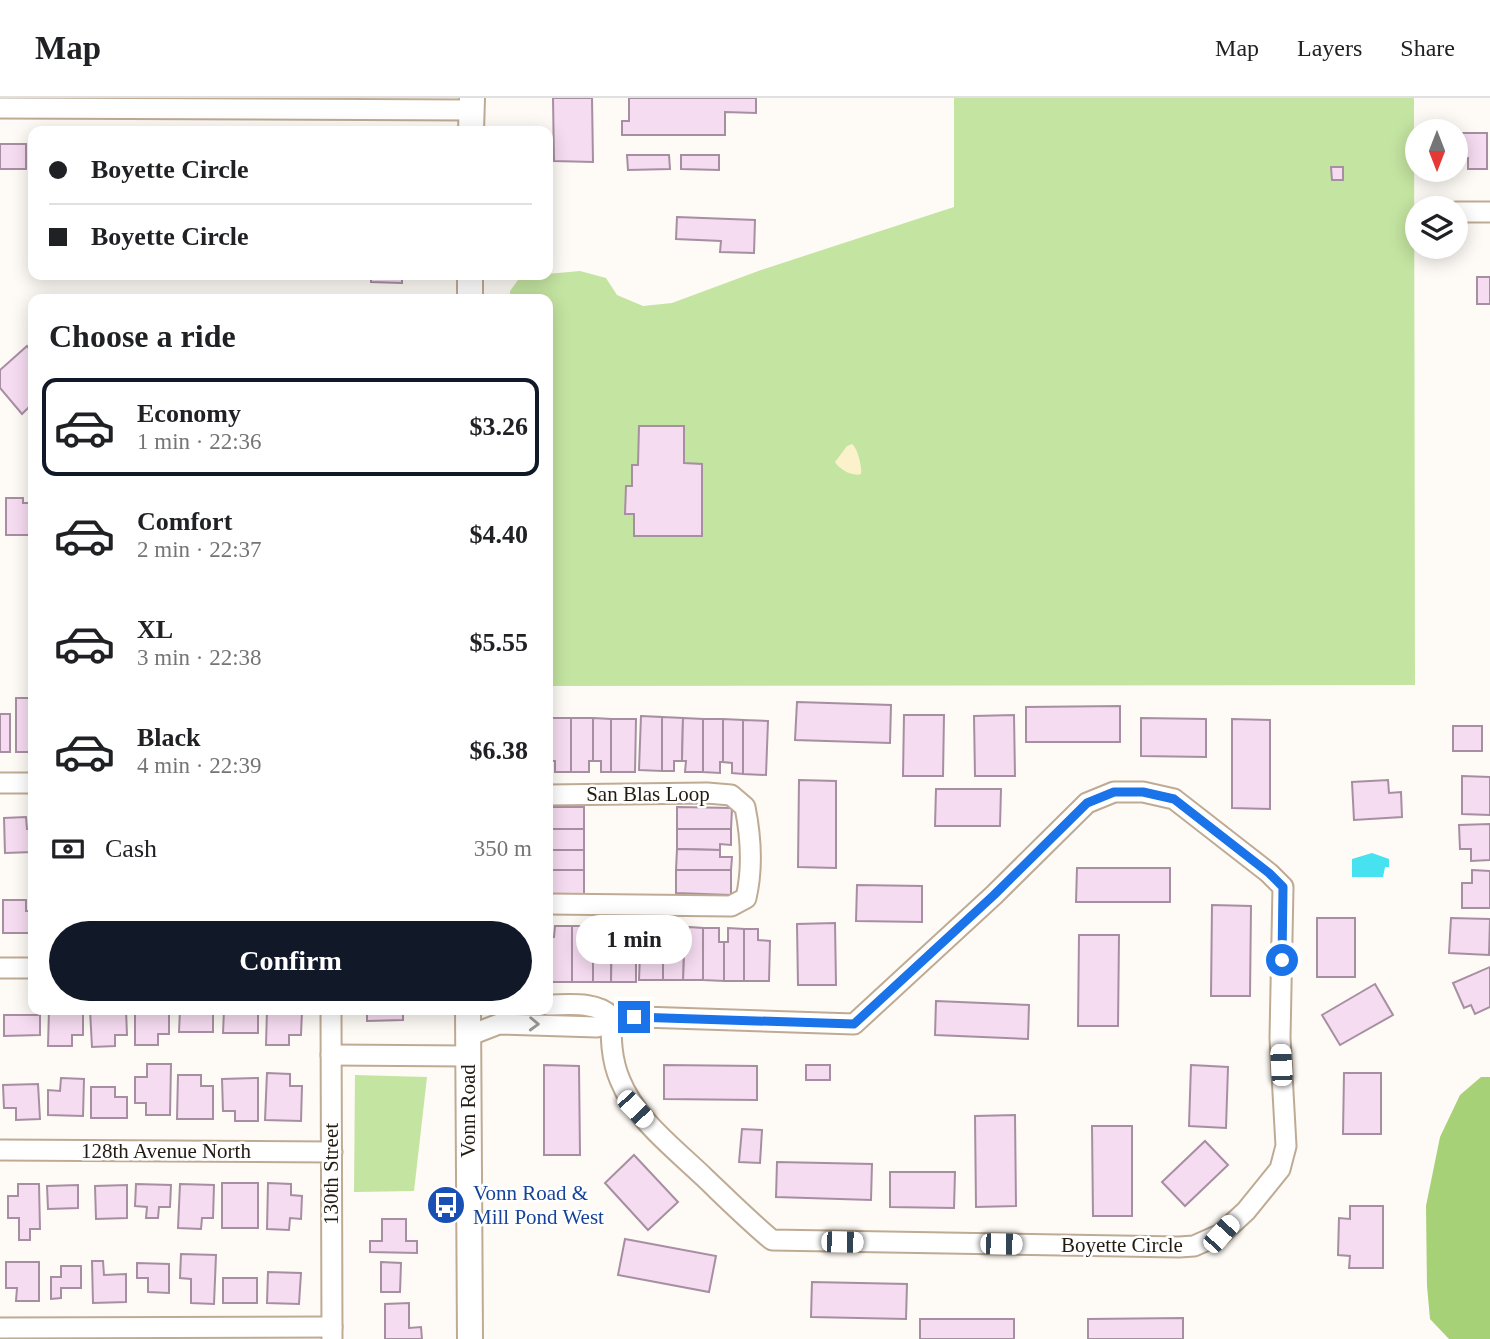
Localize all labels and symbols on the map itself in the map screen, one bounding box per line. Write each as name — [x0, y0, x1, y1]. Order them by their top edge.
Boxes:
north arrow — [1405, 119, 1468, 182]
street label: San Blas Loop — [586, 782, 710, 806]
callout: 1 min — [576, 916, 692, 964]
route start — [1266, 944, 1298, 976]
route end — [618, 1001, 650, 1033]
one-way arrow — [529, 1017, 540, 1032]
car — [1270, 1043, 1293, 1087]
street label: Vonn Road — [456, 1064, 480, 1158]
car — [613, 1086, 658, 1132]
street label: 130th Street — [319, 1123, 343, 1225]
street label: 128th Avenue North — [81, 1139, 251, 1163]
place label: Vonn Road & Mill Pond West — [473, 1181, 604, 1229]
bus stop icon: Vonn Road & Mill Pond West — [425, 1184, 467, 1226]
car — [1200, 1211, 1243, 1257]
car — [821, 1231, 864, 1253]
car — [980, 1233, 1023, 1255]
street label: Boyette Circle — [1061, 1233, 1183, 1257]

